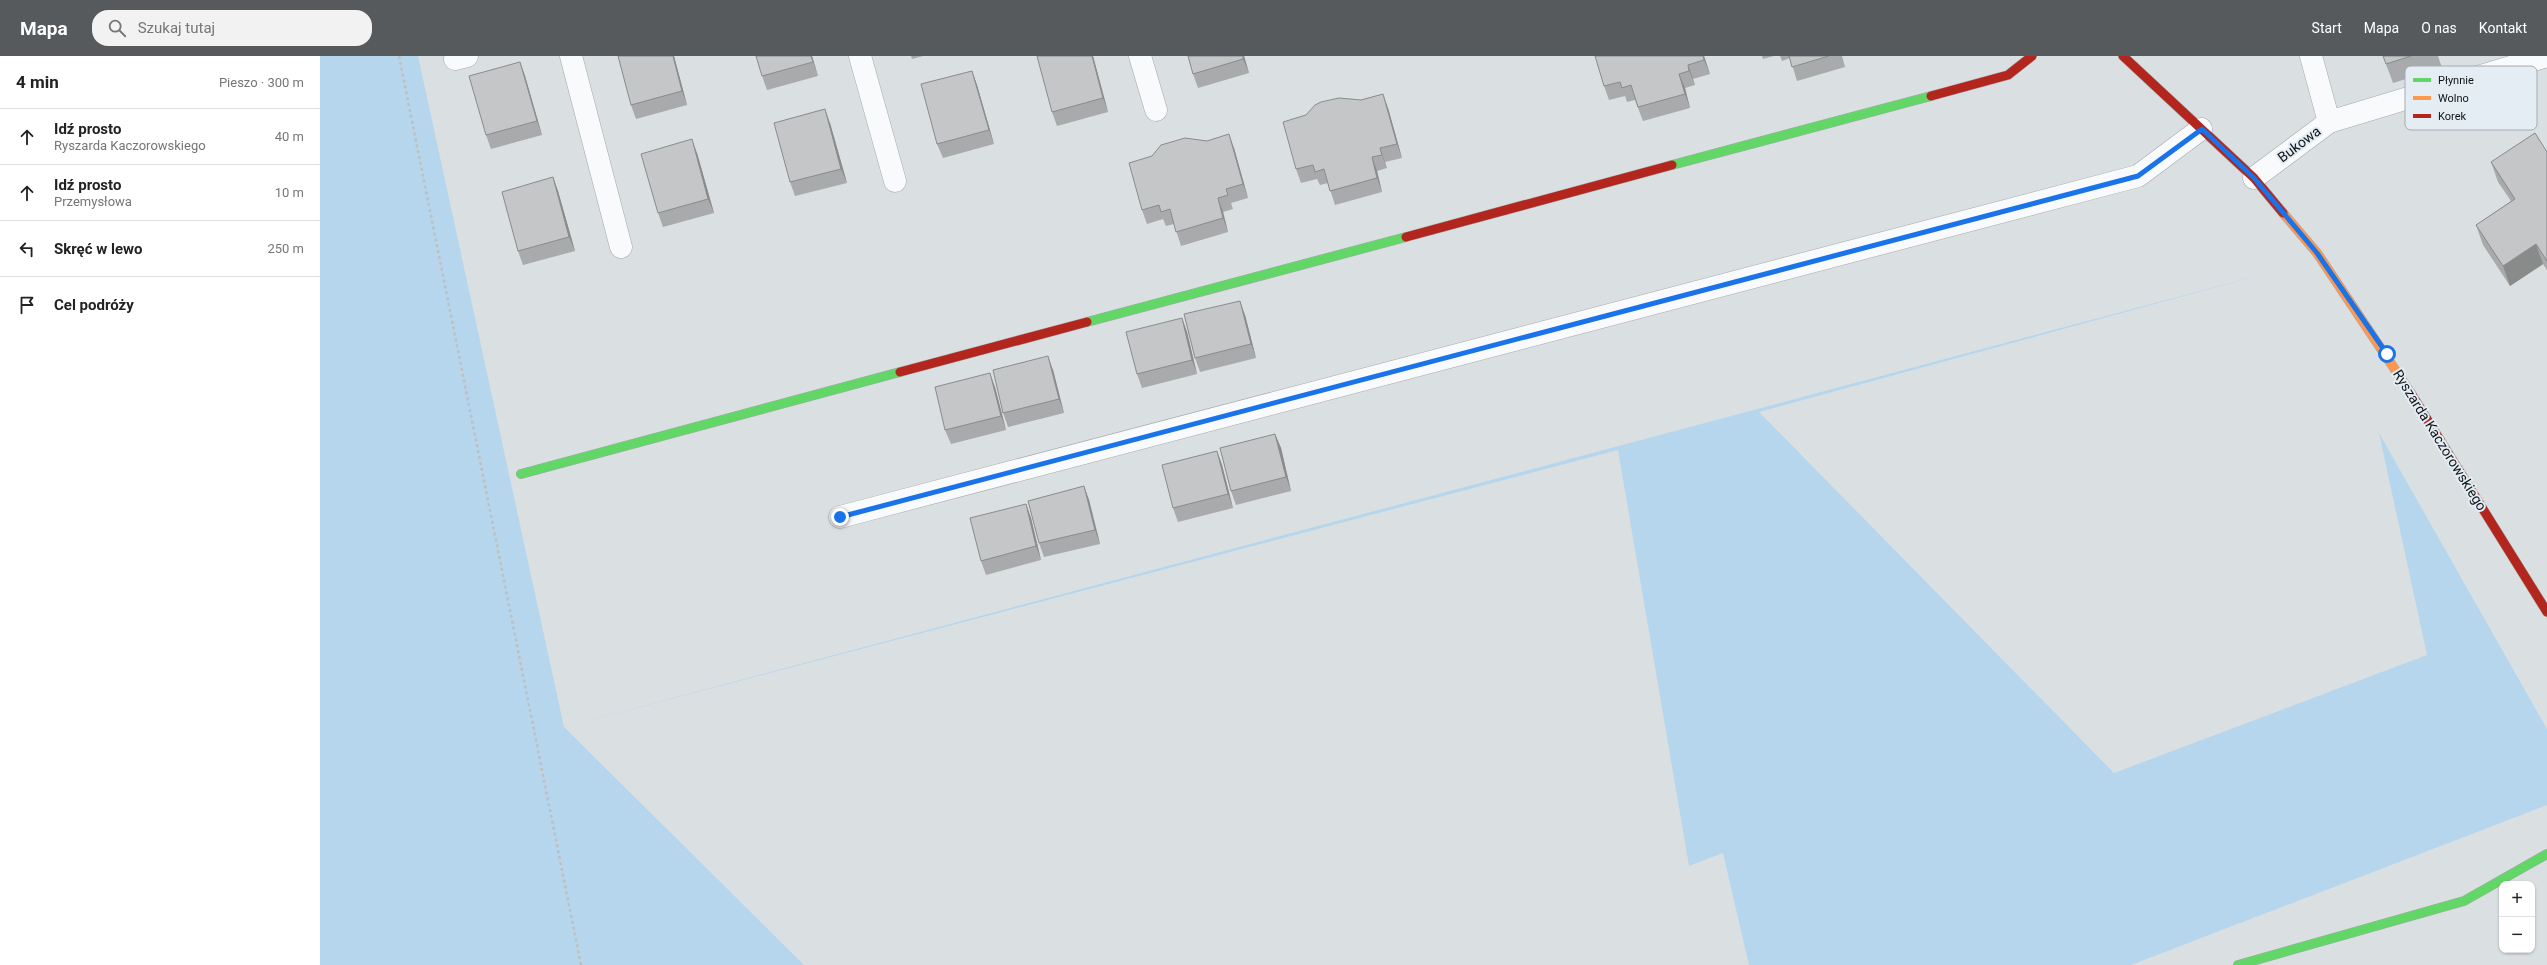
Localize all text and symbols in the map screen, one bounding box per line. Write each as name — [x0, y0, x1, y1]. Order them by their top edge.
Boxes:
search box — [92, 10, 372, 46]
text: Mapa — [20, 17, 68, 40]
icon: search — [106, 17, 128, 39]
text: Szukaj tutaj — [138, 19, 215, 37]
text: Start — [2312, 20, 2342, 36]
text: Mapa — [2364, 20, 2399, 36]
text: O nas — [2421, 20, 2457, 36]
text: Kontakt — [2479, 20, 2527, 36]
legend — [2405, 66, 2537, 130]
text: 4 min — [16, 72, 59, 92]
text: Płynnie — [2438, 74, 2474, 87]
text: Pieszo · 300 m — [219, 75, 304, 90]
text: Wolno — [2438, 92, 2469, 105]
text: Korek — [2438, 110, 2466, 123]
text: Idź prosto — [54, 120, 121, 138]
street label: Bukowa — [2274, 123, 2324, 165]
icon: ahead — [16, 126, 38, 148]
text: 40 m — [275, 129, 304, 144]
text: Ryszarda Kaczorowskiego — [54, 138, 206, 153]
text: Idź prosto — [54, 176, 121, 194]
icon: ahead — [16, 182, 38, 204]
text: 10 m — [275, 185, 304, 200]
text: Przemysłowa — [54, 194, 132, 209]
icon: left — [16, 238, 38, 260]
text: Skręć w lewo — [54, 240, 143, 258]
text: 250 m — [267, 241, 304, 256]
icon: arrive — [16, 294, 38, 316]
text: Cel podróży — [54, 296, 134, 314]
route start — [2378, 345, 2396, 363]
street label: Ryszarda Kaczorowskiego — [2390, 367, 2490, 513]
route end — [831, 508, 849, 526]
map controls — [2499, 881, 2535, 953]
button: + — [2499, 881, 2535, 917]
button: − — [2499, 917, 2535, 953]

